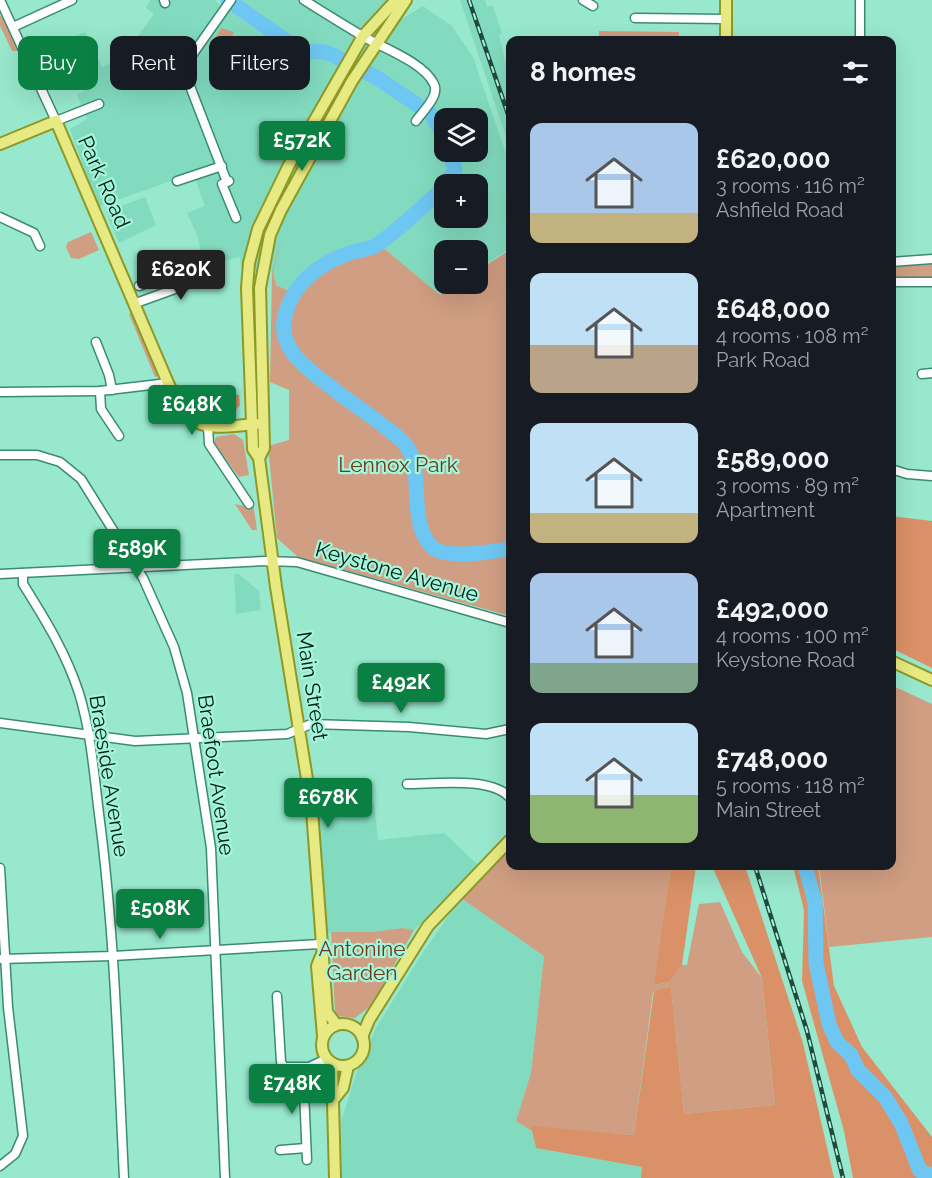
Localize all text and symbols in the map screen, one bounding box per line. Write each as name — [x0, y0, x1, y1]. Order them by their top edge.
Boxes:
chip: Buy — [18, 36, 98, 90]
chip: Rent — [110, 36, 197, 90]
chip: Filters — [209, 36, 310, 90]
icon: filters — [839, 56, 872, 89]
text: 8 homes — [530, 57, 636, 87]
map controls — [434, 108, 488, 294]
button: layers — [434, 108, 488, 162]
pin: £572K — [260, 121, 344, 172]
text: £572K — [273, 128, 331, 152]
street label: Park Road — [73, 132, 136, 232]
text: £620,000 — [716, 144, 831, 174]
icon: home — [578, 147, 650, 219]
button: + — [434, 174, 488, 228]
text: 3 rooms · 116 m² — [716, 174, 865, 198]
text: Ashfield Road — [716, 198, 843, 222]
button: − — [434, 240, 488, 294]
pin: £620K — [139, 250, 223, 301]
text: £620K — [151, 257, 211, 281]
text: £648,000 — [716, 294, 830, 324]
icon: home — [578, 297, 650, 369]
text: 4 rooms · 108 m² — [716, 324, 868, 348]
text: Park Road — [716, 348, 810, 372]
pin: £648K — [150, 385, 234, 436]
text: £648K — [162, 392, 222, 416]
text: £589,000 — [716, 444, 830, 474]
icon: home — [578, 447, 650, 519]
park label: Lennox Park — [338, 452, 458, 477]
text: 3 rooms · 89 m² — [716, 474, 859, 498]
text: Apartment — [716, 498, 815, 522]
pin: £589K — [95, 529, 179, 580]
text: £589K — [107, 536, 167, 560]
street label: Keystone Avenue — [313, 536, 482, 607]
text: £492,000 — [716, 594, 829, 624]
icon: home — [578, 597, 650, 669]
text: 4 rooms · 100 m² — [716, 624, 869, 648]
street label: Main Street — [292, 630, 333, 742]
text: Keystone Road — [716, 648, 855, 672]
pin: £492K — [359, 663, 443, 714]
text: £492K — [372, 670, 430, 694]
street label: Braeside Avenue — [84, 693, 135, 859]
street label: Braefoot Avenue — [193, 693, 240, 857]
text: £748,000 — [716, 744, 828, 774]
icon: home — [578, 747, 650, 819]
text: 5 rooms · 118 m² — [716, 774, 865, 798]
pin: £678K — [286, 778, 370, 829]
text: £678K — [298, 785, 358, 809]
text: Main Street — [716, 798, 821, 822]
pin: £508K — [118, 889, 202, 940]
text: £508K — [130, 896, 190, 920]
park label: Antonine Garden — [318, 936, 406, 985]
pin: £748K — [250, 1064, 334, 1115]
text: £748K — [263, 1071, 321, 1095]

